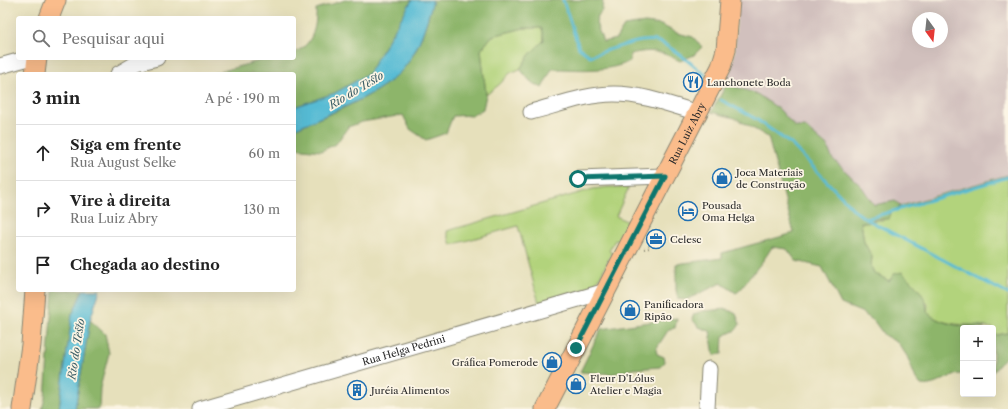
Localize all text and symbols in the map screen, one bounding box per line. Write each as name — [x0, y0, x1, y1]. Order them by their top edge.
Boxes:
north arrow — [912, 12, 948, 48]
search box — [16, 16, 296, 60]
icon: search — [30, 27, 52, 49]
text: Pesquisar aqui — [62, 29, 165, 48]
water label: Rio do Testo — [325, 68, 386, 112]
restaurant icon: Lanchonete Boda — [682, 71, 704, 93]
place label: Lanchonete Boda — [707, 76, 792, 89]
text: 3 min — [32, 88, 81, 108]
text: A pé · 190 m — [205, 90, 280, 106]
street label: Rua Luiz Abry — [666, 100, 708, 166]
text: Siga em frente — [70, 135, 181, 154]
icon: ahead — [32, 142, 54, 164]
text: 60 m — [249, 145, 280, 161]
text: Rua August Selke — [70, 154, 176, 170]
place label: Joca Materiais de Construção — [734, 166, 805, 191]
shop icon: Joca Materiais de Construção — [711, 167, 733, 189]
route start — [569, 170, 587, 188]
text: Vire à direita — [70, 191, 170, 210]
icon: right — [32, 198, 54, 220]
place label: Pousada Oma Helga — [702, 199, 756, 224]
hotel icon: Pousada Oma Helga — [677, 200, 699, 222]
text: 130 m — [244, 201, 280, 217]
text: Rua Luiz Abry — [70, 210, 158, 226]
office icon: Celesc — [645, 228, 667, 250]
place label: Celesc — [670, 233, 702, 246]
icon: arrive — [32, 254, 54, 276]
text: Chegada ao destino — [70, 255, 220, 274]
place label: Panificadora Ripão — [644, 298, 704, 323]
shop icon: Panificadora Ripão — [619, 299, 641, 321]
water label: Rio do Testo — [64, 317, 88, 382]
map controls — [960, 325, 996, 397]
button: + — [960, 325, 996, 361]
street label: Rua Helga Pedrini — [360, 332, 447, 368]
route end — [567, 339, 585, 357]
shop icon: Gráfica Pomerode — [541, 351, 563, 373]
place label: Gráfica Pomerode — [452, 356, 538, 369]
button: − — [960, 361, 996, 397]
place label: Fleur D'Lólus Atelier e Magia — [589, 372, 663, 397]
shop icon: Fleur D'Lólus Atelier e Magia — [565, 373, 587, 395]
building icon: Juréia Alimentos — [346, 379, 368, 401]
place label: Juréia Alimentos — [369, 384, 449, 397]

